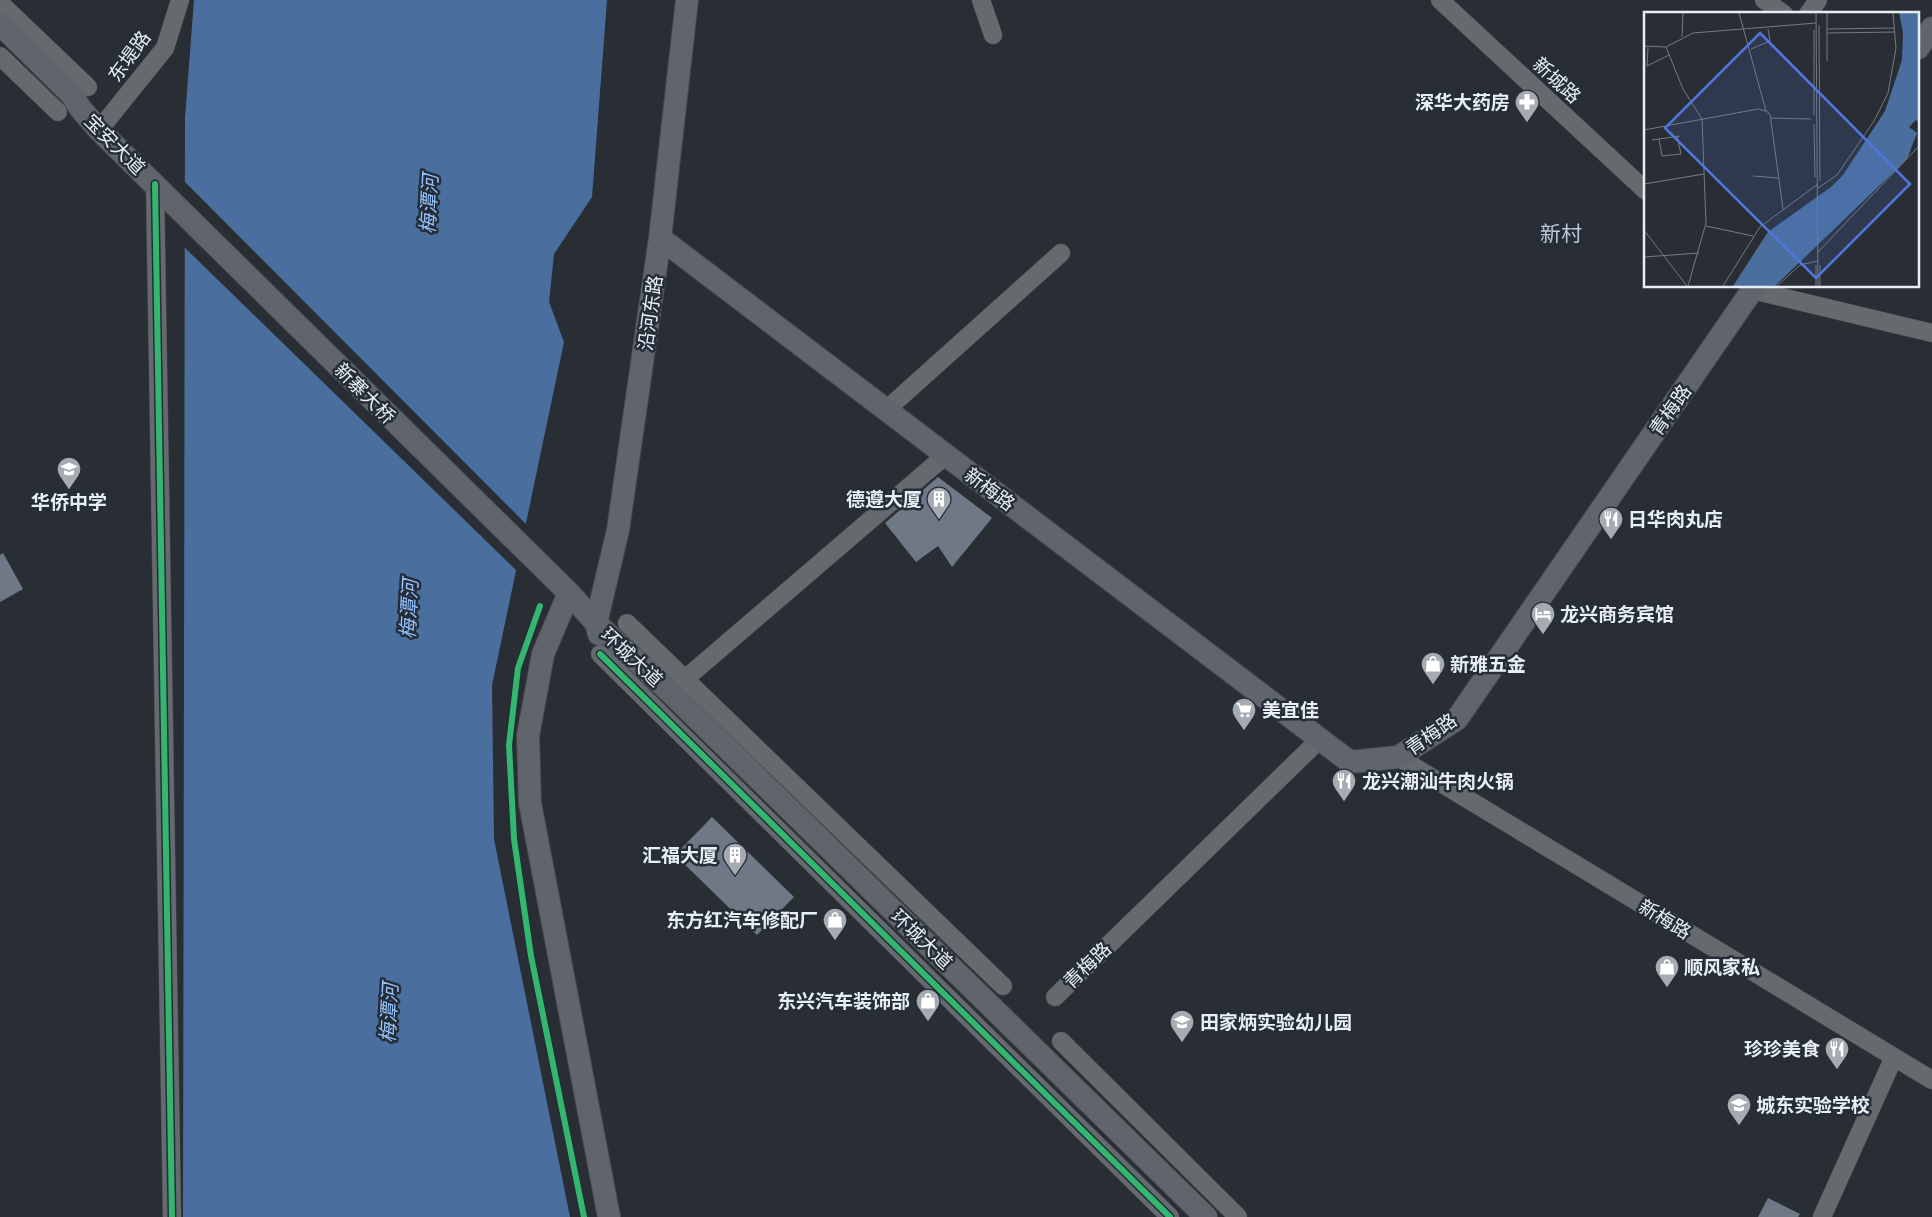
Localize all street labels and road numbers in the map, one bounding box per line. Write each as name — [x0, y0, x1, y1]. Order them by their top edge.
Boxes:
street label: 东堤路 — [103, 26, 155, 86]
street label: 新城路 — [1528, 53, 1585, 108]
street label: 宝安大道 — [80, 109, 150, 179]
street label: 沿河东路 — [634, 274, 667, 352]
street label: 新寨大桥 — [330, 358, 400, 428]
street label: 青梅路 — [1645, 380, 1696, 440]
street label: 新梅路 — [960, 463, 1019, 516]
street label: 环城大道 — [596, 623, 667, 692]
street label: 青梅路 — [1401, 709, 1461, 760]
street label: 新梅路 — [1634, 895, 1695, 944]
street label: 环城大道 — [886, 905, 957, 974]
street label: 青梅路 — [1059, 937, 1116, 993]

